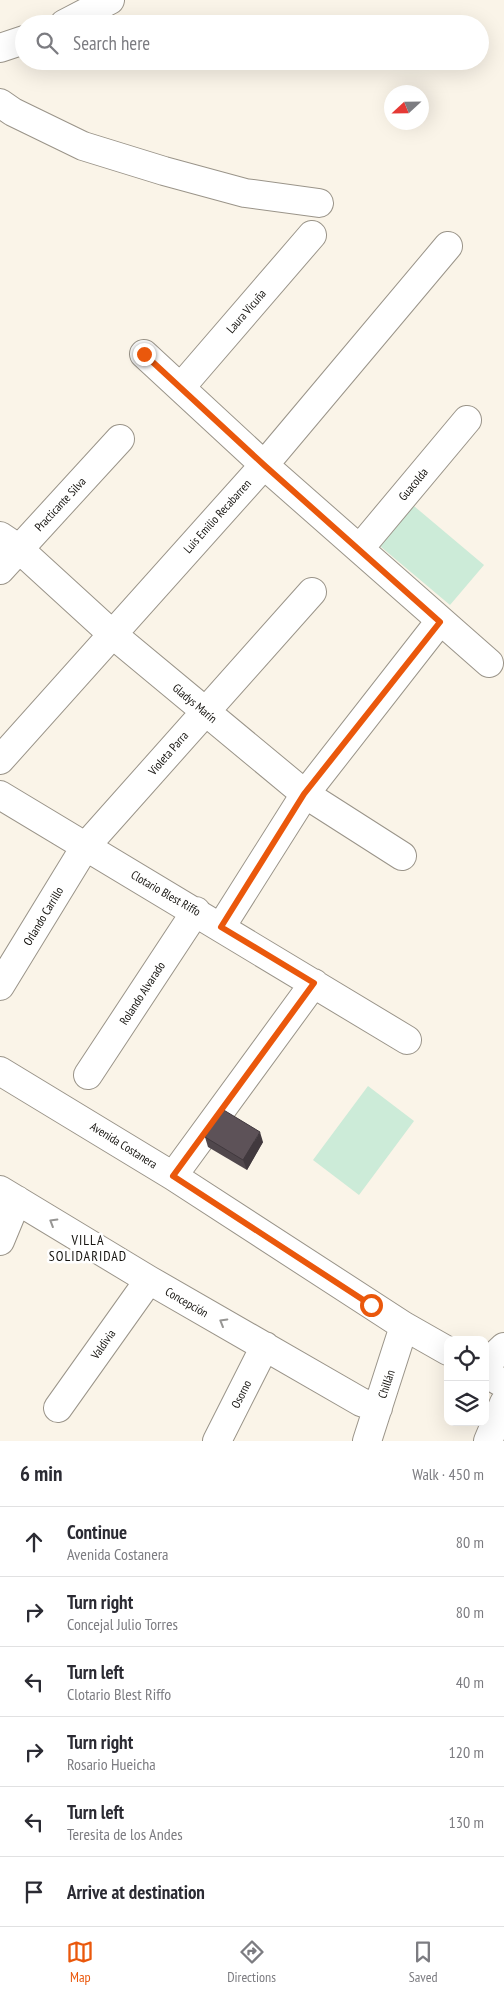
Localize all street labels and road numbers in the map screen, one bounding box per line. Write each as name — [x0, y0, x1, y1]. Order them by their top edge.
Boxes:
street label: Laura Vicuña — [223, 286, 269, 336]
street label: Guacolda — [395, 464, 431, 503]
street label: Practicante Silva — [31, 474, 89, 534]
street label: Luis Emilio Recabarren — [180, 476, 254, 556]
street label: Gladys Marín — [170, 680, 220, 726]
street label: Violeta Parra — [144, 728, 191, 779]
street label: Clotario Blest Riffo — [128, 867, 204, 919]
street label: Orlando Carrillo — [20, 884, 66, 948]
street label: Rolando Alvarado — [116, 959, 168, 1027]
street label: Avenida Costanera — [88, 1118, 160, 1172]
street label: Concepción — [163, 1284, 211, 1320]
street label: Valdivia — [87, 1326, 119, 1362]
street label: Chillán — [374, 1368, 398, 1400]
street label: Osorno — [228, 1377, 254, 1411]

